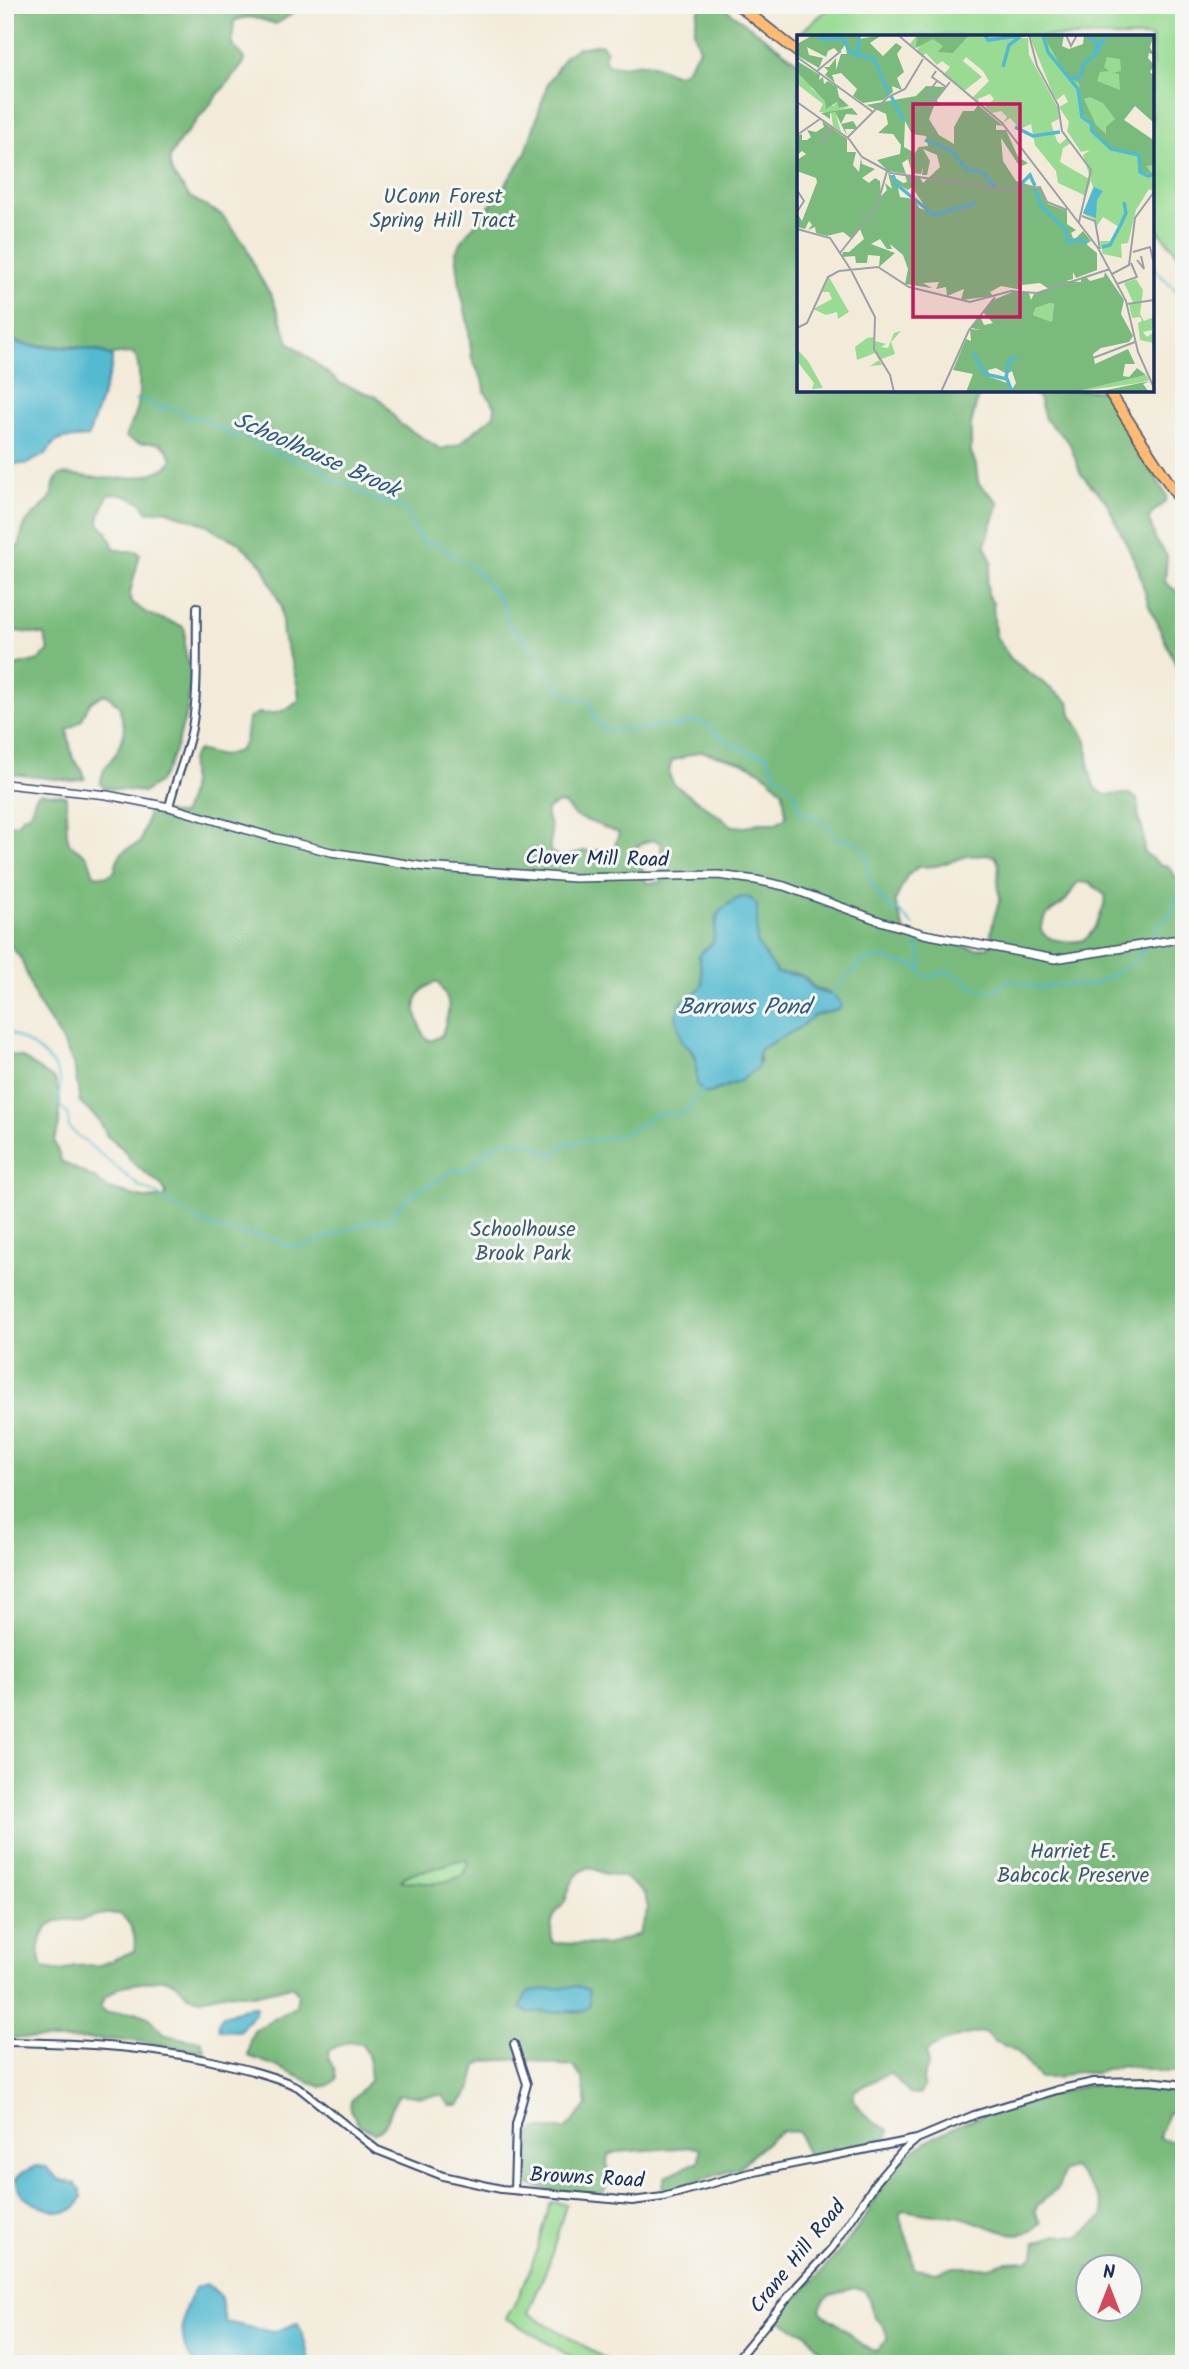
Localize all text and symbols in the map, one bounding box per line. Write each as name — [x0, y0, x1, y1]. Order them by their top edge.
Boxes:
inset map — [797, 35, 1154, 392]
park label: UConn Forest Spring Hill Tract — [370, 181, 517, 238]
water label: Schoolhouse Brook — [227, 403, 408, 510]
street label: Clover Mill Road — [525, 842, 669, 877]
water label: Barrows Pond — [678, 990, 816, 1026]
park label: Schoolhouse Brook Park — [470, 1214, 576, 1271]
park label: Harriet E. Babcock Preserve — [997, 1836, 1150, 1893]
street label: Browns Road — [529, 2159, 646, 2198]
street label: Crane Hill Road — [742, 2192, 855, 2321]
north arrow — [1074, 2254, 1144, 2324]
text: N — [1103, 2258, 1115, 2288]

